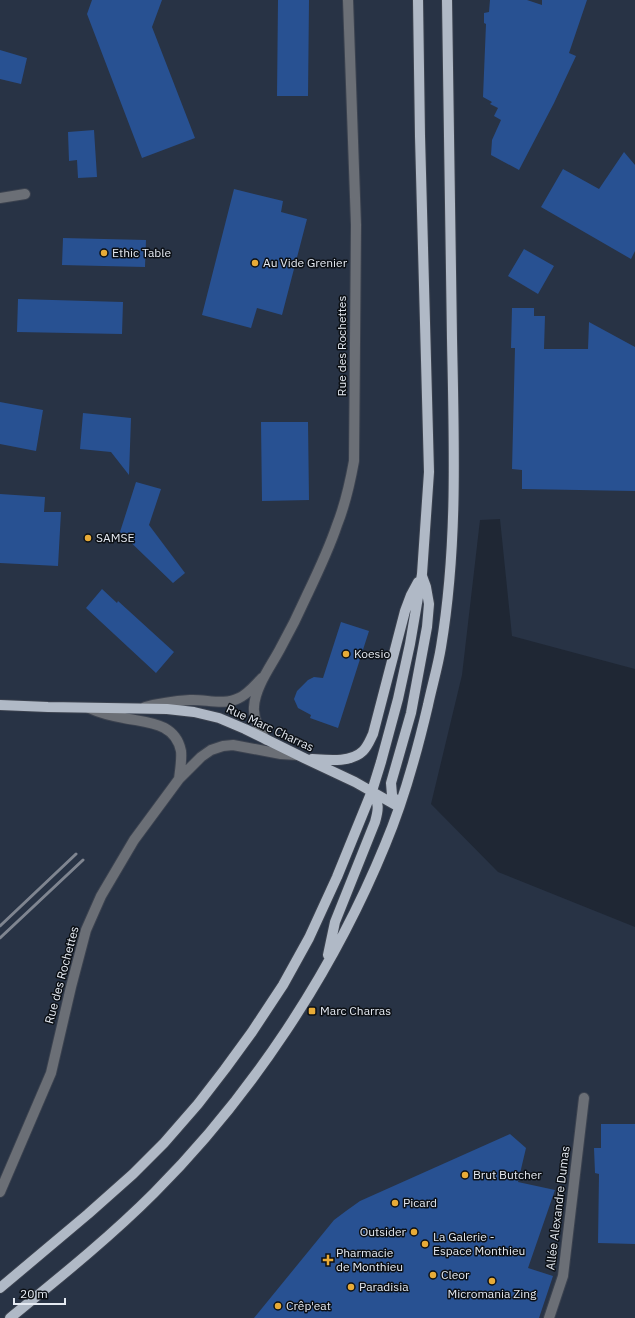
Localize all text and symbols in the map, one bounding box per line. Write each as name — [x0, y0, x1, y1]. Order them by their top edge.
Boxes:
place label: Ethic Table — [112, 245, 172, 260]
marker: Ethic Table — [99, 248, 109, 258]
place label: Au Vide Grenier — [263, 255, 348, 270]
marker: Au Vide Grenier — [250, 258, 260, 268]
street label: Rue des Rochettes — [334, 296, 349, 396]
place label: SAMSE — [96, 530, 134, 545]
marker: SAMSE — [83, 533, 93, 543]
place label: Koesio — [354, 646, 390, 661]
marker: Koesio — [341, 649, 351, 659]
street label: Rue Marc Charras — [224, 701, 317, 754]
street label: Rue des Rochettes — [41, 924, 82, 1025]
place label: Marc Charras — [320, 1003, 391, 1018]
marker: Marc Charras — [307, 1006, 317, 1016]
street label: Allée Alexandre Dumas — [542, 1145, 573, 1271]
place label: Brut Butcher — [473, 1167, 542, 1182]
marker: Brut Butcher — [460, 1170, 470, 1180]
place label: Picard — [403, 1195, 437, 1210]
marker: Picard — [390, 1198, 400, 1208]
place label: Outsider — [360, 1224, 407, 1239]
marker: Outsider — [409, 1227, 419, 1237]
place label: La Galerie - Espace Monthieu — [433, 1229, 525, 1258]
marker: La Galerie - Espace Monthieu — [420, 1239, 430, 1249]
place label: Pharmacie de Monthieu — [336, 1245, 403, 1274]
marker: Pharmacie de Monthieu — [323, 1255, 333, 1265]
place label: Cleor — [441, 1267, 470, 1282]
marker: Cleor — [428, 1270, 438, 1280]
marker: Micromania Zing — [487, 1276, 497, 1286]
place label: Paradisia — [359, 1279, 409, 1294]
scale bar — [14, 1280, 65, 1306]
marker: Paradisia — [346, 1282, 356, 1292]
text: 20 m — [20, 1286, 48, 1301]
place label: Micromania Zing — [448, 1286, 537, 1301]
place label: Crêp'eat — [286, 1298, 331, 1313]
marker: Crêp'eat — [273, 1301, 283, 1311]

